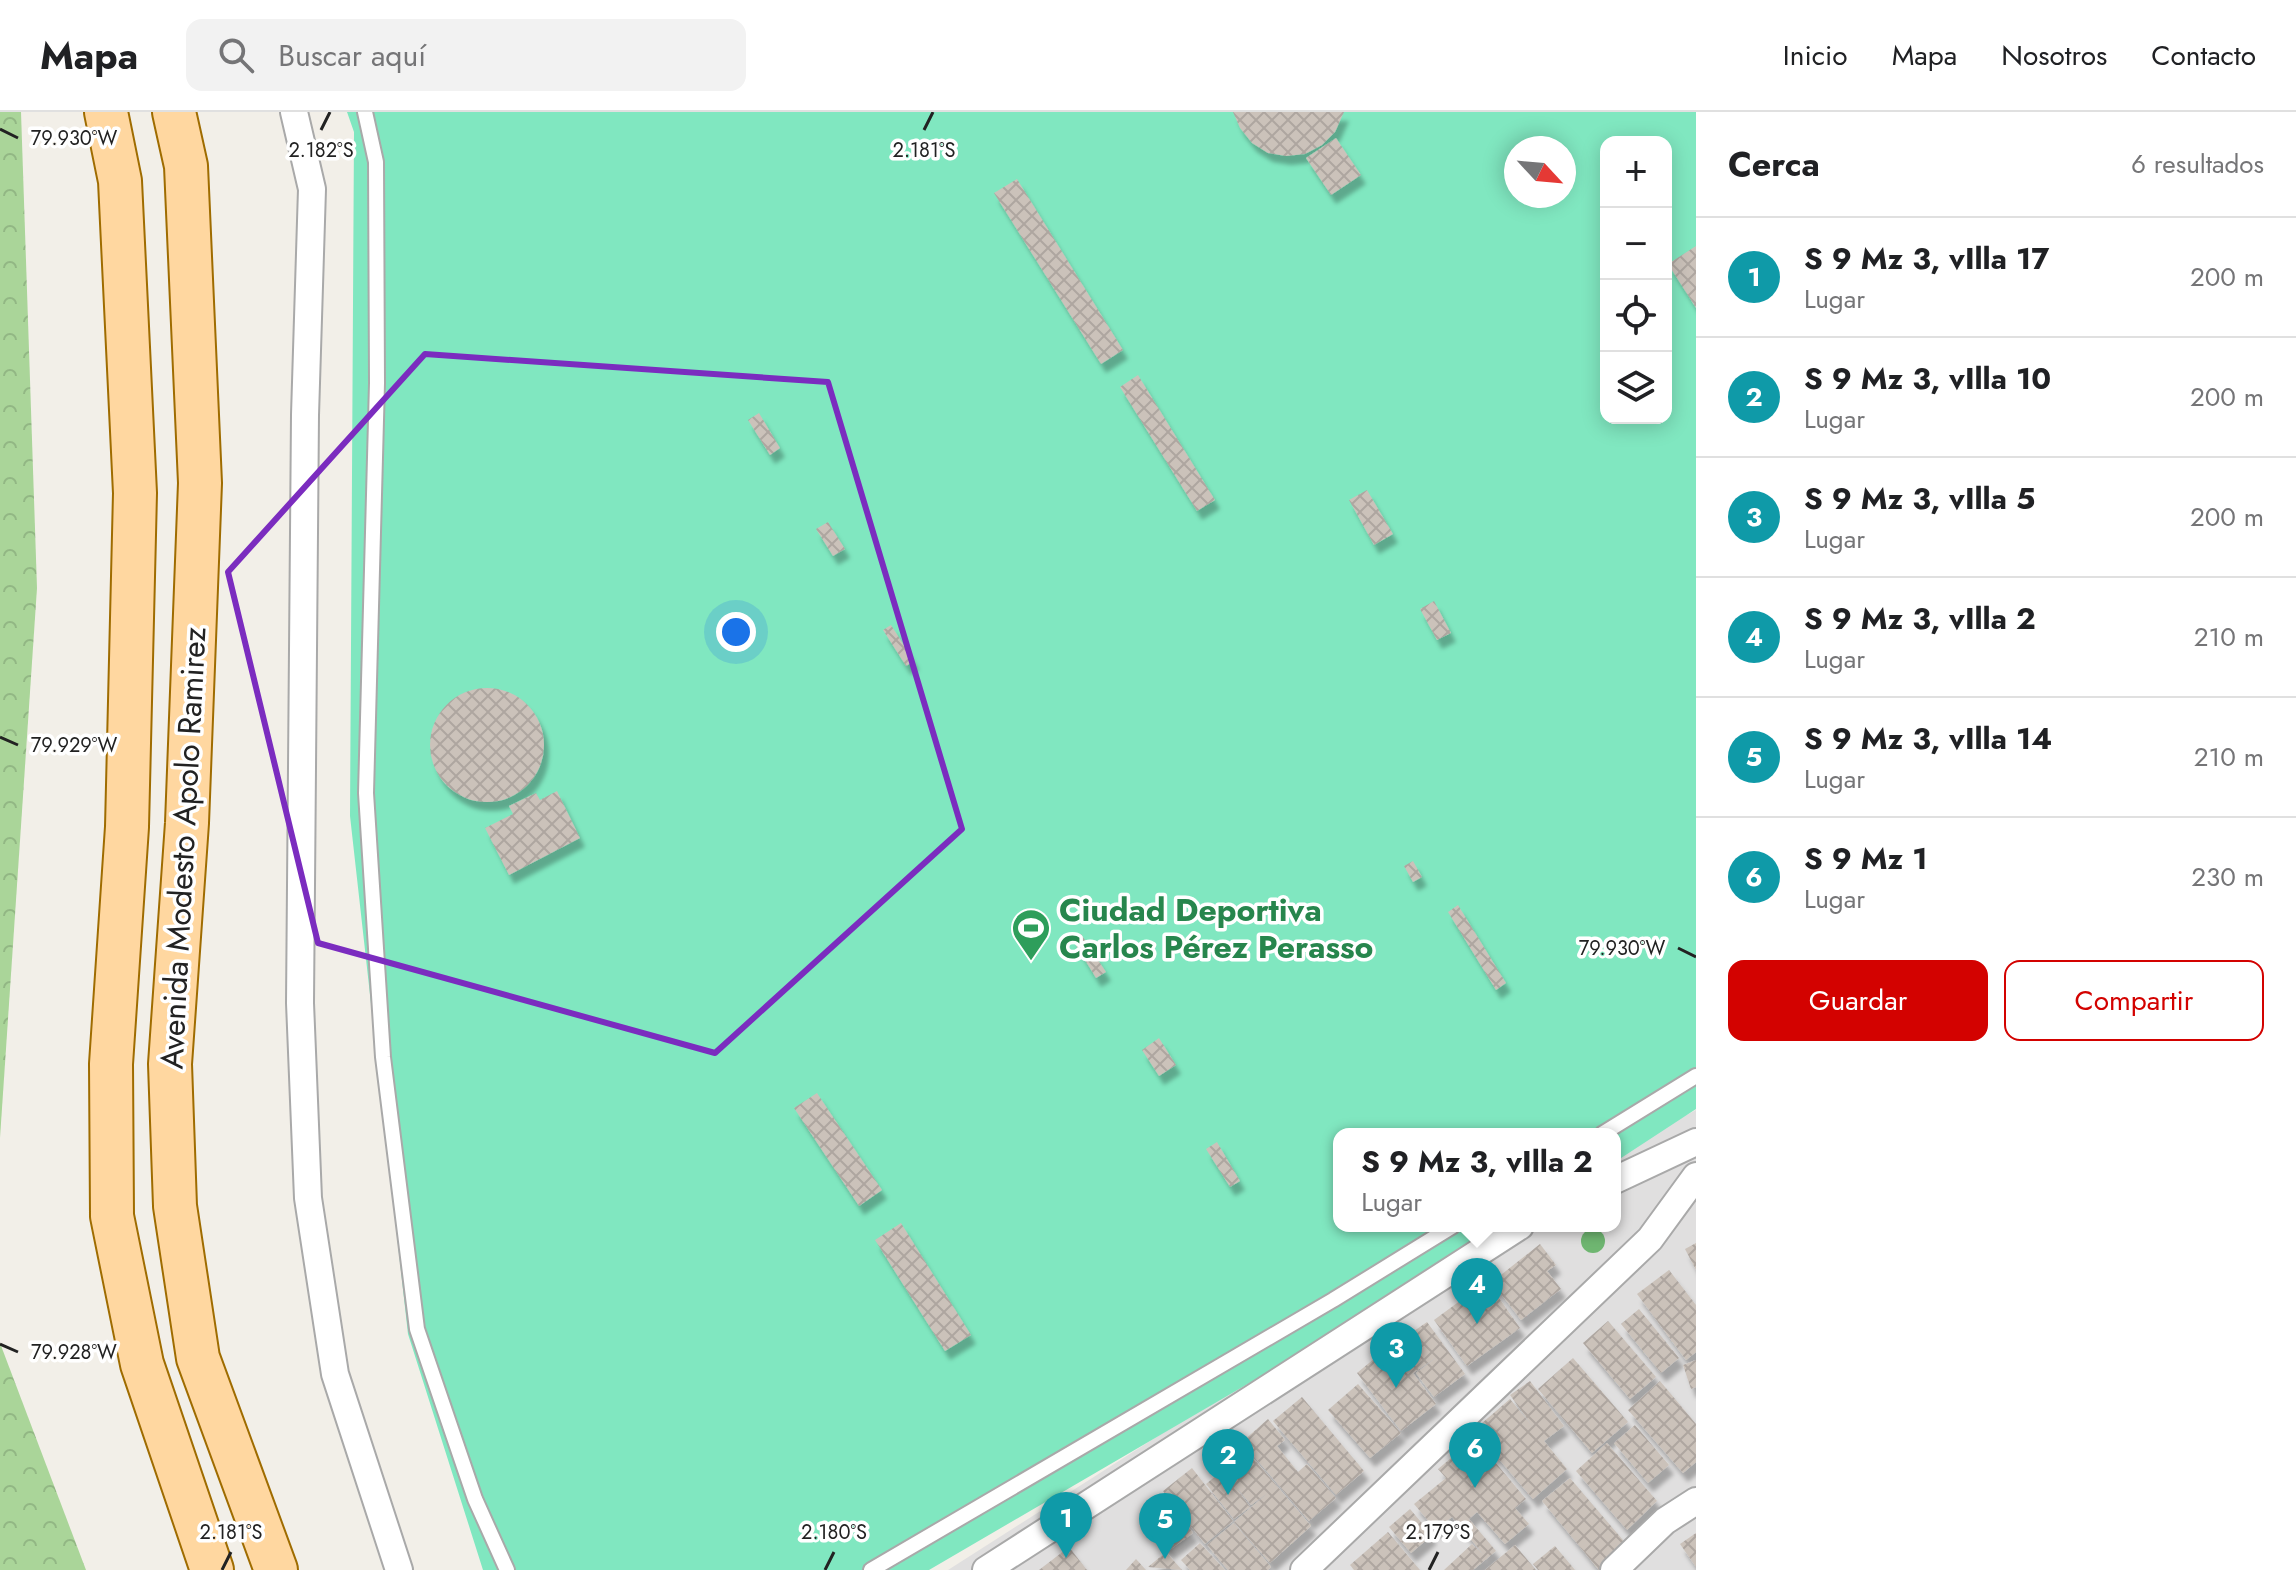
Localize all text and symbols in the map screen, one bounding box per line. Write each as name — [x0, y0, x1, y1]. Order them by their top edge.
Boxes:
search box — [186, 19, 746, 91]
text: Mapa — [40, 28, 138, 83]
icon: search — [214, 33, 258, 77]
text: Buscar aquí — [278, 34, 426, 77]
text: Inicio — [1783, 35, 1848, 76]
text: Mapa — [1892, 35, 1957, 76]
text: Nosotros — [2001, 35, 2107, 76]
text: Contacto — [2151, 35, 2256, 76]
text: 79.930°W — [31, 124, 117, 153]
text: 2.182°S — [288, 136, 354, 165]
text: 2.181°S — [893, 136, 955, 165]
north arrow — [1504, 136, 1576, 208]
map controls — [1600, 136, 1672, 424]
button: + — [1600, 136, 1672, 208]
text: Cerca — [1728, 140, 1820, 189]
text: 6 resultados — [2131, 145, 2264, 183]
button: − — [1600, 208, 1672, 280]
text: S 9 Mz 3, vIlla 17 — [1804, 237, 2049, 280]
text: 1 — [1747, 258, 1761, 296]
text: 200 m — [2190, 258, 2264, 296]
button: locate — [1600, 280, 1672, 352]
text: Lugar — [1804, 280, 1865, 318]
button: layers — [1600, 352, 1672, 424]
text: S 9 Mz 3, vIlla 10 — [1804, 357, 2051, 400]
text: 2 — [1745, 378, 1763, 416]
text: 200 m — [2190, 378, 2264, 416]
text: Lugar — [1804, 400, 1865, 438]
text: S 9 Mz 3, vIlla 5 — [1804, 477, 2035, 520]
text: 3 — [1746, 498, 1762, 536]
text: 200 m — [2190, 498, 2264, 536]
text: Lugar — [1804, 520, 1865, 558]
text: S 9 Mz 3, vIlla 2 — [1804, 597, 2036, 640]
your location — [716, 612, 756, 652]
text: 4 — [1745, 618, 1763, 656]
text: 210 m — [2194, 618, 2264, 656]
street label: Avenida Modesto Apolo Ramirez — [148, 625, 218, 1070]
text: Lugar — [1804, 640, 1865, 678]
text: S 9 Mz 3, vIlla 14 — [1804, 717, 2052, 760]
text: 79.929°W — [31, 731, 117, 760]
text: 5 — [1746, 738, 1762, 776]
text: 210 m — [2194, 738, 2264, 776]
text: Lugar — [1804, 760, 1865, 798]
text: S 9 Mz 1 — [1804, 837, 1927, 880]
text: 6 — [1745, 858, 1763, 896]
text: 230 m — [2191, 858, 2264, 896]
text: Lugar — [1804, 880, 1865, 918]
place label: Ciudad Deportiva Carlos Pérez Perasso — [1059, 887, 1373, 970]
sports icon: Ciudad Deportiva Carlos Pérez Perasso — [1010, 907, 1052, 962]
text: 79.930°W — [1579, 934, 1665, 963]
button: Guardar — [1728, 960, 1988, 1041]
button: Compartir — [2004, 960, 2264, 1041]
popup — [1333, 1128, 1621, 1232]
text: S 9 Mz 3, vIlla 2 — [1361, 1140, 1593, 1183]
text: Lugar — [1361, 1183, 1422, 1221]
pin: 4 — [1451, 1258, 1503, 1324]
pin: 3 — [1370, 1322, 1422, 1388]
text: 79.928°W — [31, 1338, 117, 1367]
pin: 6 — [1449, 1422, 1501, 1488]
pin: 2 — [1202, 1429, 1254, 1495]
pin: 1 — [1040, 1492, 1092, 1558]
pin: 5 — [1139, 1493, 1191, 1559]
text: 2.181°S — [200, 1518, 262, 1547]
text: 2.180°S — [801, 1518, 867, 1547]
text: 2.179°S — [1406, 1518, 1470, 1547]

